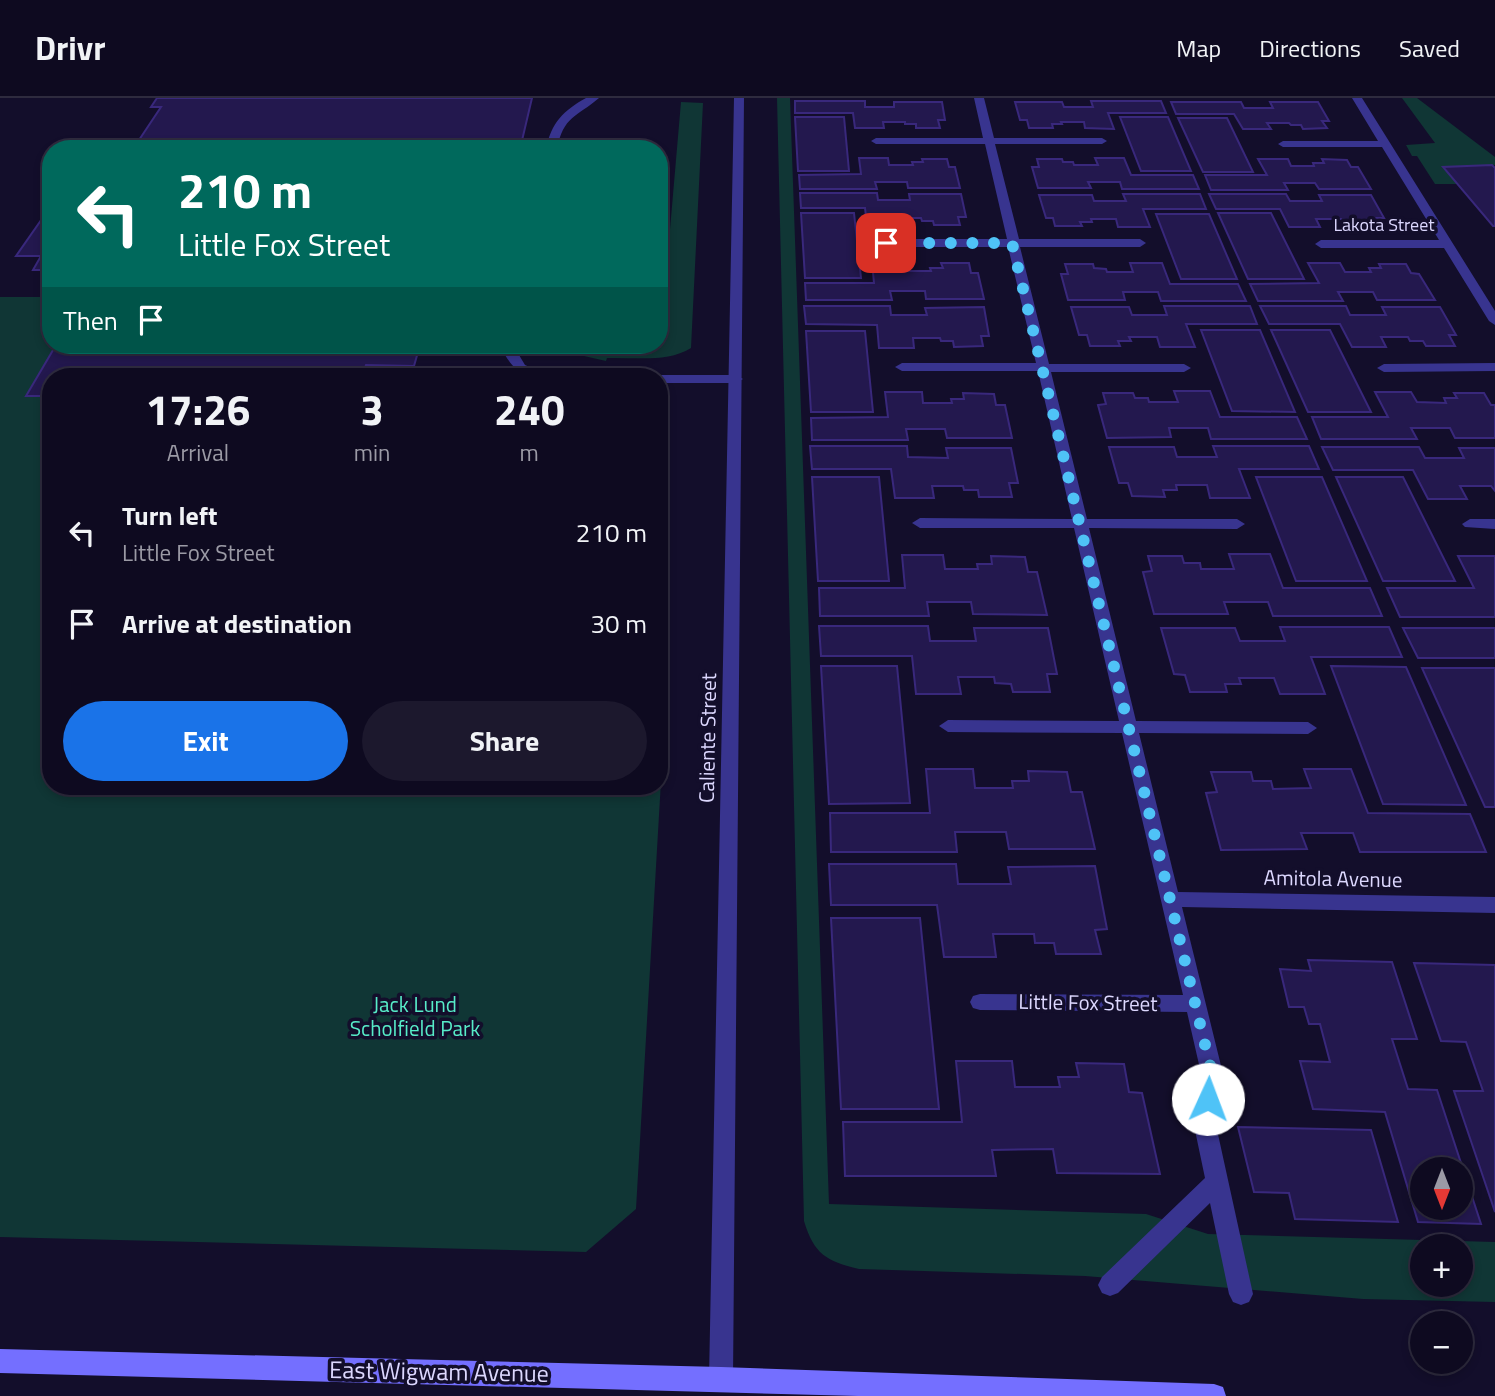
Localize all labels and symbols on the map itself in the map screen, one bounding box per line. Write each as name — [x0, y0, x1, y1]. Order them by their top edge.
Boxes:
street label: Lakota Street — [1333, 211, 1435, 238]
pin — [856, 213, 916, 273]
street label: Caliente Street — [690, 672, 724, 803]
street label: Amitola Avenue — [1263, 861, 1403, 895]
street label: Little Fox Street — [1018, 985, 1159, 1019]
park label: Jack Lund Scholfield Park — [350, 988, 480, 1044]
position arrow — [1171, 1062, 1245, 1136]
north arrow — [1410, 1157, 1474, 1220]
street label: East Wigwam Avenue — [329, 1351, 549, 1391]

